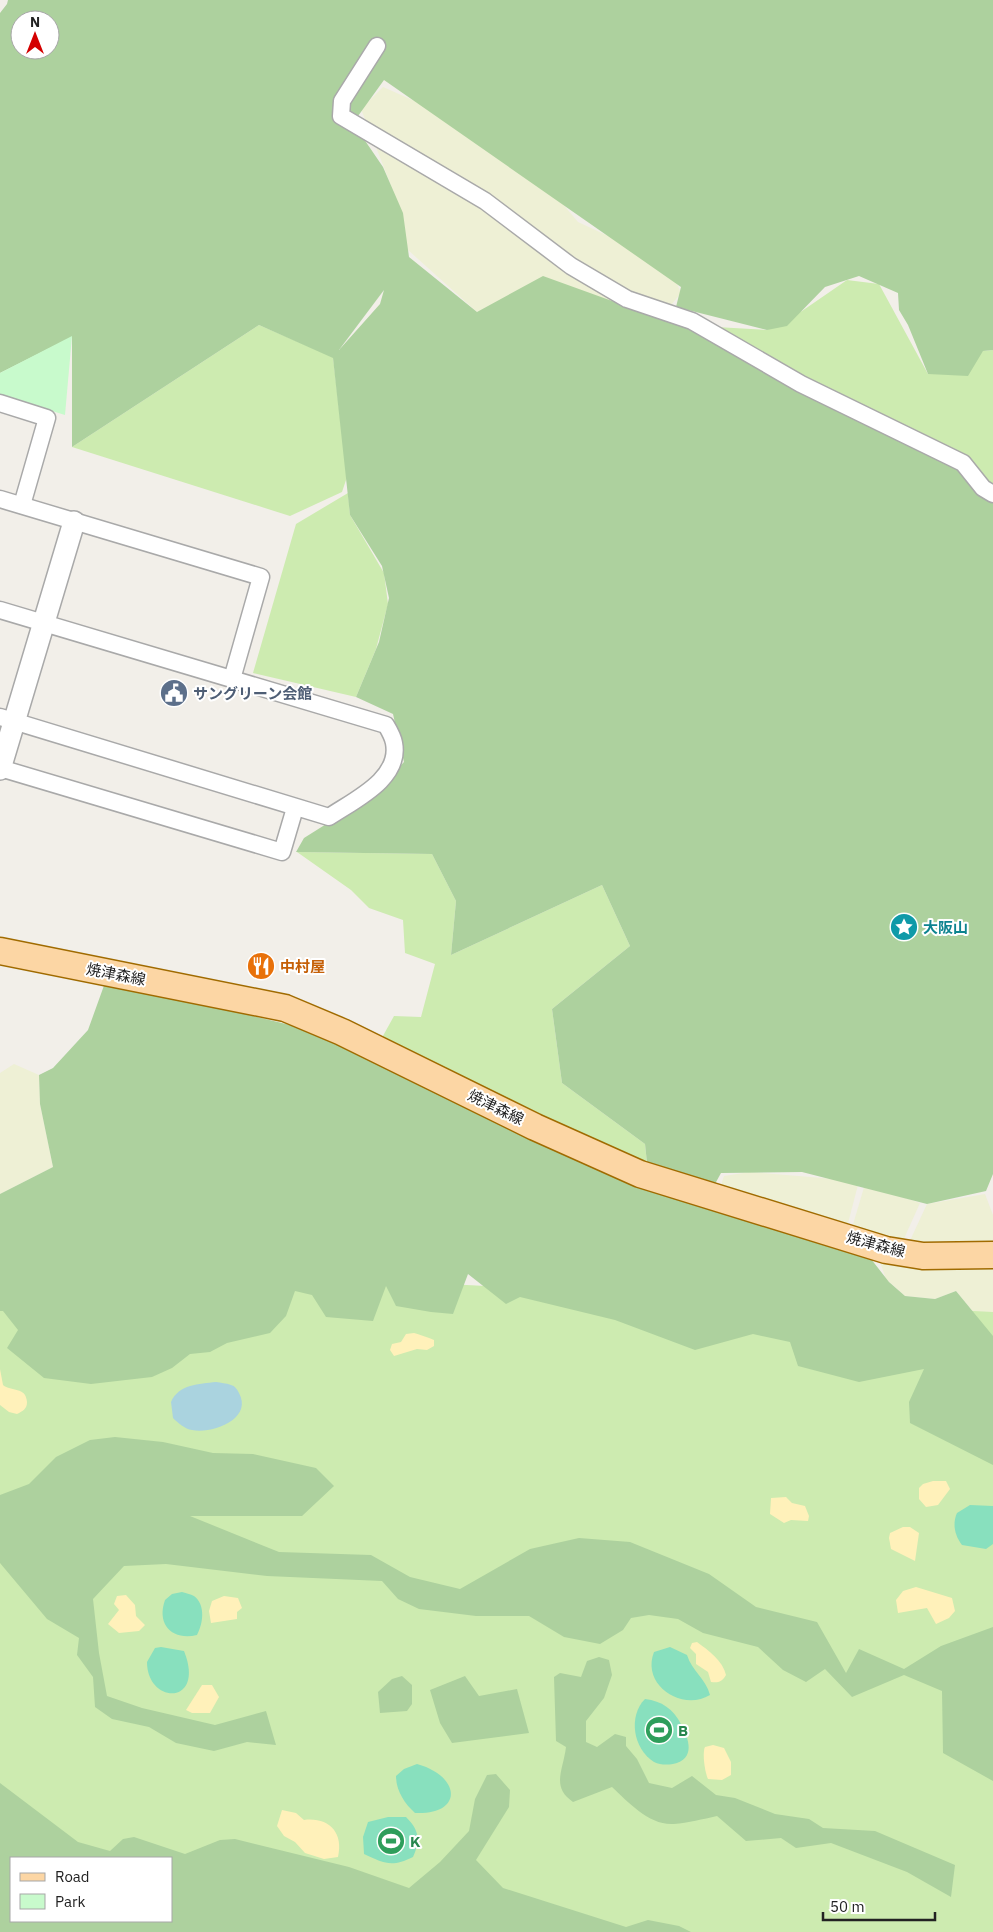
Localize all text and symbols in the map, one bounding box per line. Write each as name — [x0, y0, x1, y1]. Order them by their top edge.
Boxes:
north arrow — [10, 10, 60, 60]
text: N — [30, 13, 40, 31]
public building icon: サングリーン会館 — [159, 678, 189, 708]
place label: サングリーン会館 — [193, 684, 312, 703]
place icon: 大阪山 — [889, 912, 919, 942]
place label: 大阪山 — [923, 918, 968, 937]
restaurant icon: 中村屋 — [246, 951, 276, 981]
place label: 中村屋 — [280, 957, 325, 976]
street label: 焼津森線 — [85, 959, 147, 989]
street label: 焼津森線 — [465, 1085, 527, 1129]
street label: 焼津森線 — [845, 1227, 907, 1261]
sports icon: B — [644, 1715, 674, 1745]
place label: B — [678, 1721, 688, 1740]
sports icon: K — [376, 1826, 406, 1856]
place label: K — [410, 1832, 421, 1851]
legend — [10, 1857, 172, 1922]
text: Road — [55, 1867, 90, 1886]
scale bar — [823, 1890, 936, 1922]
text: Park — [55, 1892, 85, 1911]
text: 50 m — [830, 1897, 865, 1916]

